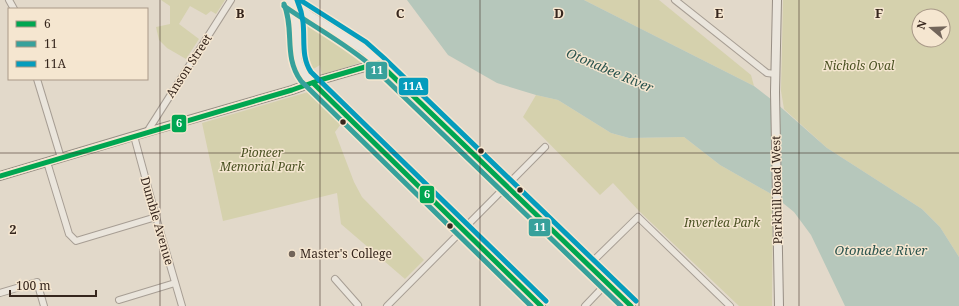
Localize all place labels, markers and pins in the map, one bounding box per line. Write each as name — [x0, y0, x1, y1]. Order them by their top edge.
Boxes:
unlabelled marker — [338, 117, 348, 127]
unlabelled marker — [476, 146, 486, 156]
unlabelled marker — [515, 185, 525, 195]
unlabelled marker — [445, 221, 455, 231]
place label: Master's College — [300, 245, 392, 262]
marker: Master's College — [287, 249, 297, 259]

